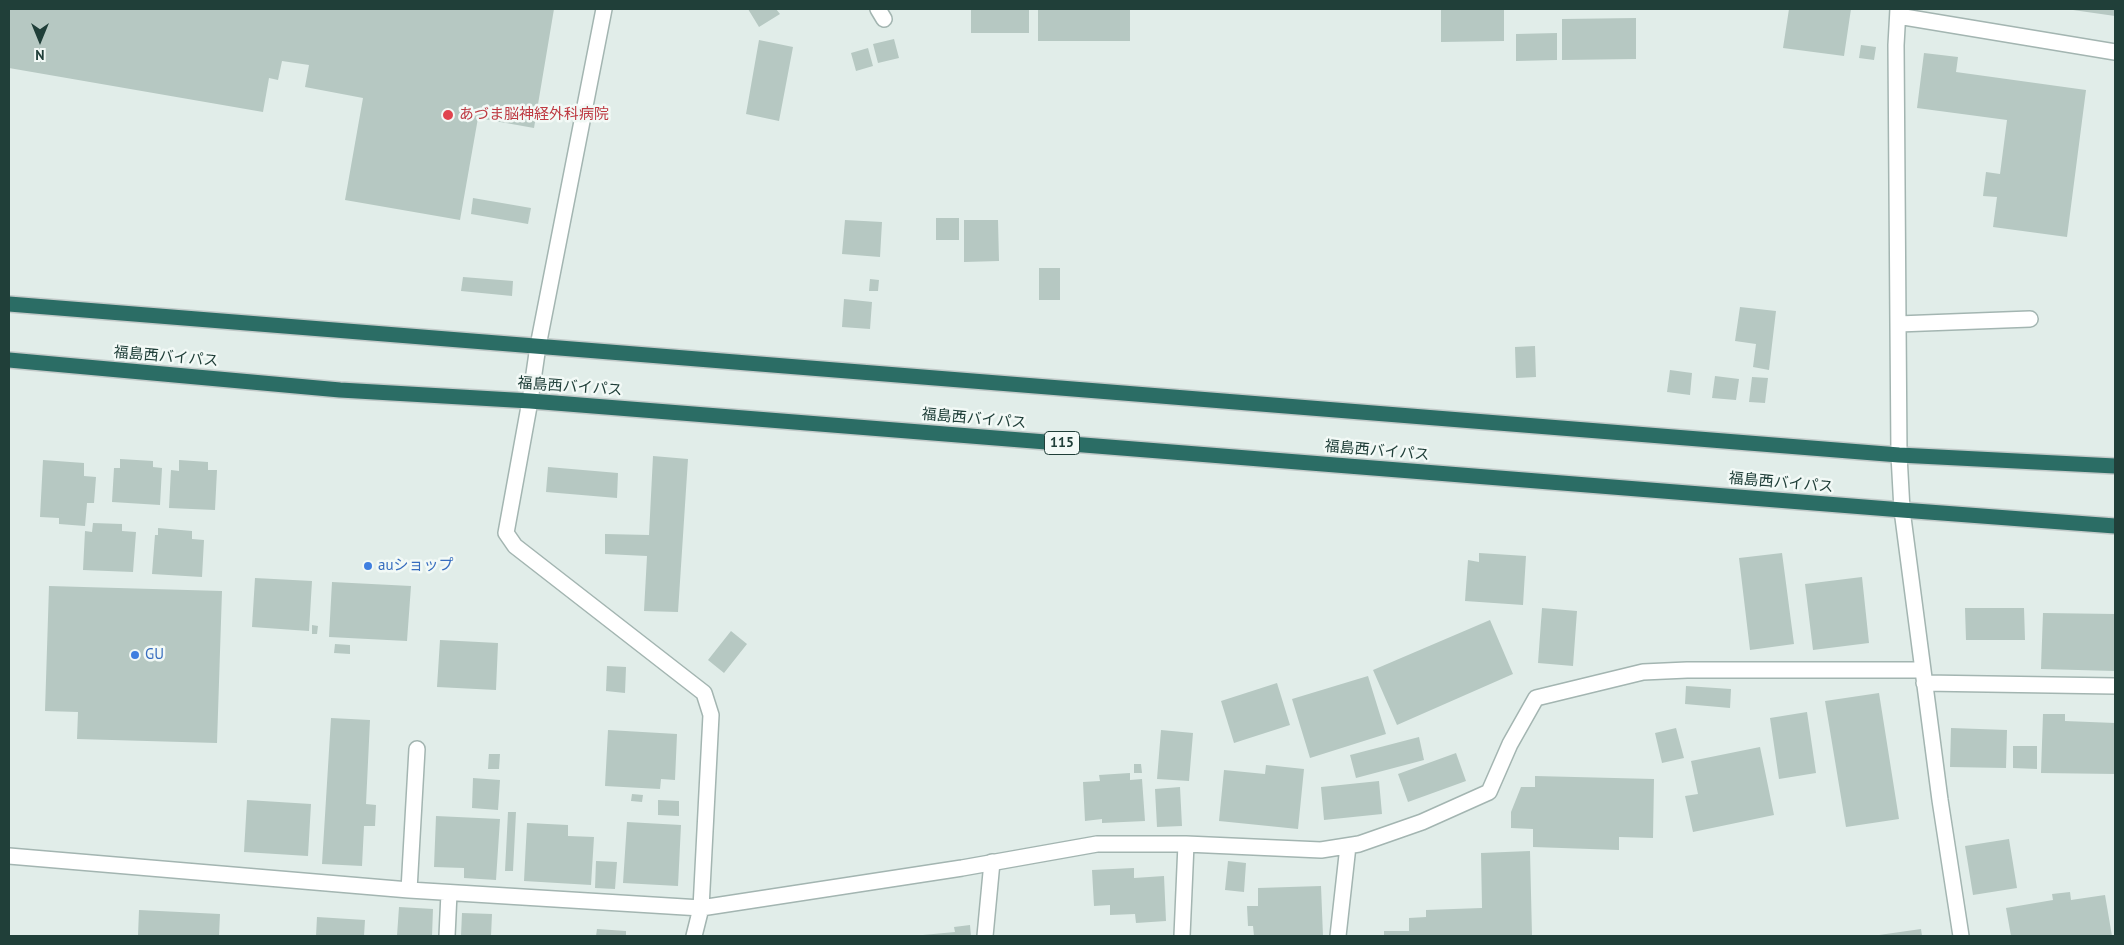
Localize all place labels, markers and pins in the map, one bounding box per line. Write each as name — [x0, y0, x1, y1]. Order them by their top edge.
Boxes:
place label: あづま脳神経外科病院 — [459, 106, 609, 124]
marker: あづま脳神経外科病院 — [441, 108, 455, 122]
place label: auショップ — [378, 557, 454, 575]
marker: auショップ — [362, 560, 374, 572]
place label: GU — [145, 646, 164, 664]
marker: GU — [129, 649, 141, 661]

